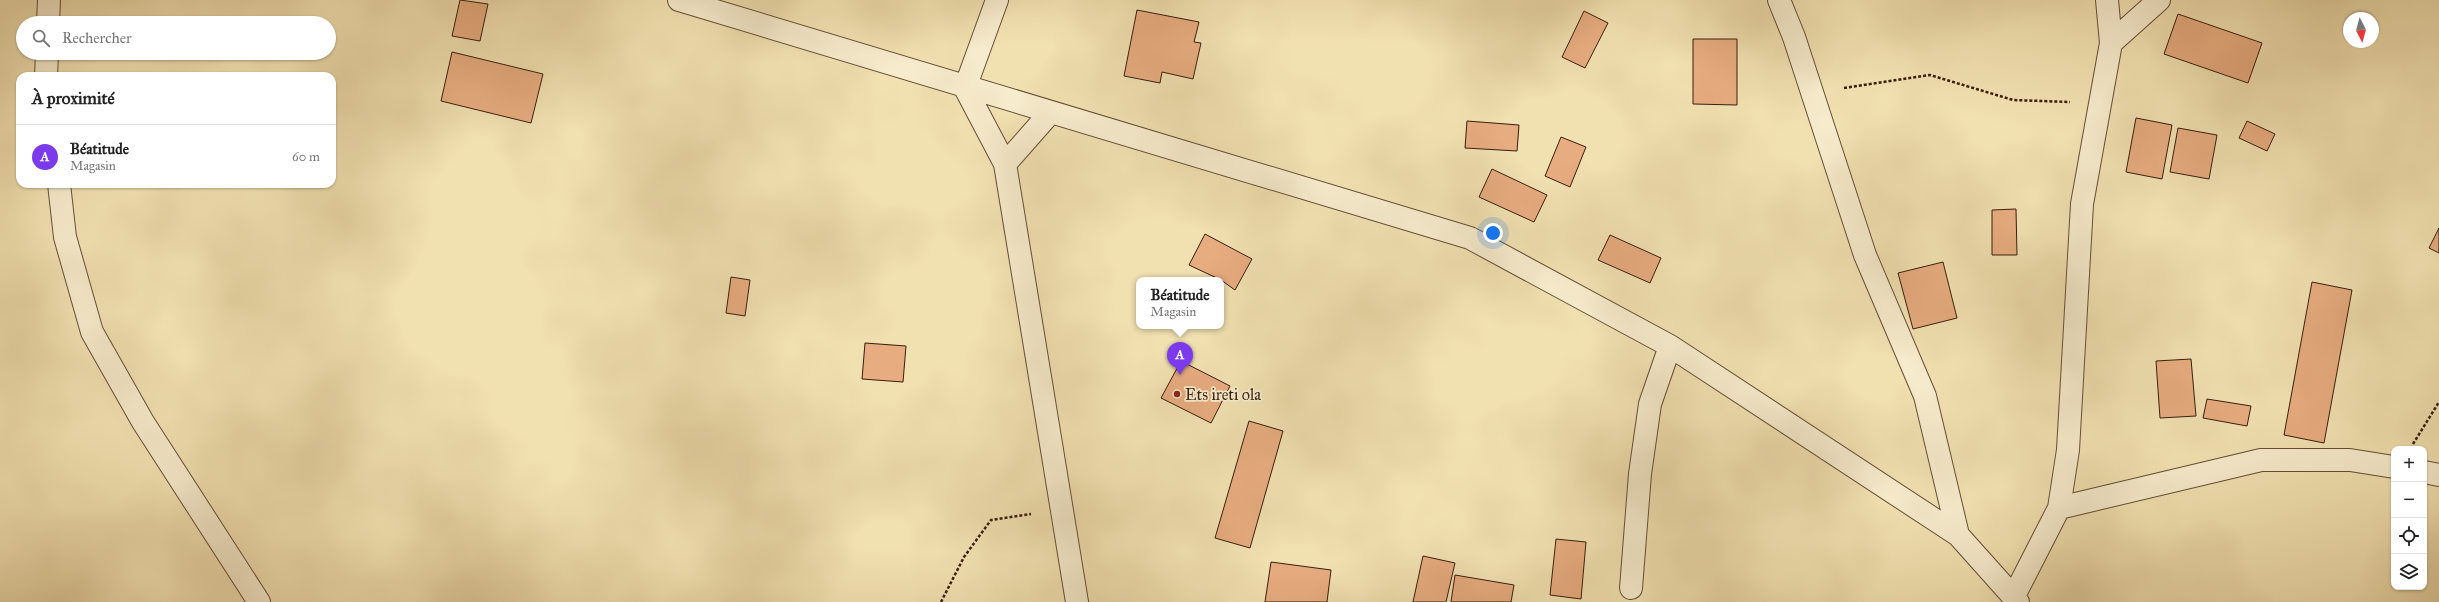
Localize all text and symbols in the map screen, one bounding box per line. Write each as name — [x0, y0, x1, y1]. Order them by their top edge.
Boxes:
north arrow — [2343, 12, 2379, 48]
search box — [16, 16, 336, 60]
icon: search — [30, 27, 52, 49]
text: Rechercher — [62, 29, 132, 47]
text: À proximité — [32, 88, 115, 109]
text: Béatitude — [70, 140, 129, 158]
text: A — [41, 149, 49, 165]
text: 60 m — [292, 149, 320, 165]
text: Magasin — [70, 158, 116, 174]
your location — [1483, 223, 1503, 243]
popup — [1136, 277, 1224, 329]
text: Béatitude — [1151, 286, 1209, 304]
text: Magasin — [1151, 304, 1196, 320]
pin: A — [1167, 342, 1193, 375]
place label: Ets ireti ola — [1185, 385, 1261, 404]
marker: Ets ireti ola — [1172, 389, 1182, 399]
map controls — [2391, 446, 2427, 590]
button: + — [2391, 446, 2427, 482]
button: − — [2391, 482, 2427, 518]
button: locate — [2391, 518, 2427, 554]
button: layers — [2391, 554, 2427, 590]

